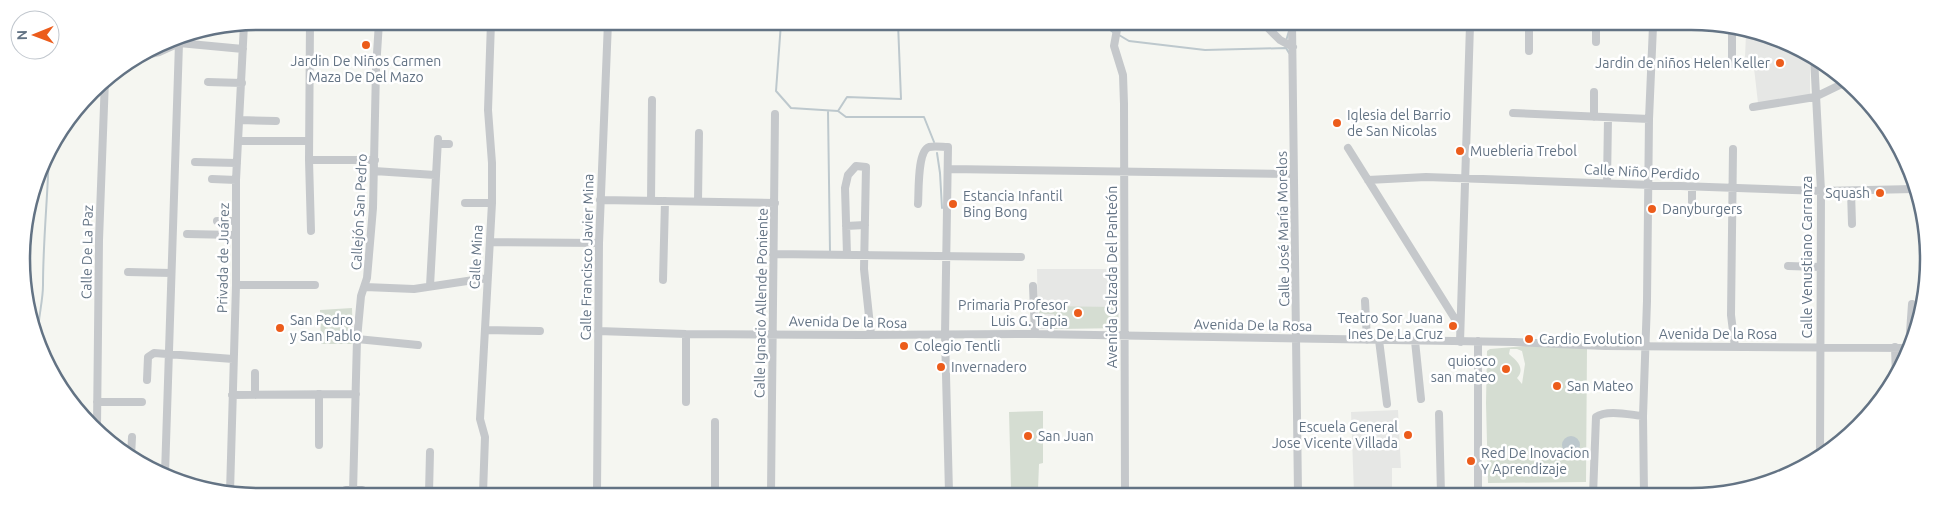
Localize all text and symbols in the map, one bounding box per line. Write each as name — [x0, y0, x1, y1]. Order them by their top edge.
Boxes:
north arrow — [10, 10, 60, 60]
text: N — [14, 30, 30, 41]
marker: Jardin De Niños Carmen Maza De Del Mazo — [360, 39, 372, 51]
place label: Jardin De Niños Carmen Maza De Del Mazo — [291, 53, 441, 85]
place label: Jardin de niños Helen Keller — [1595, 55, 1771, 71]
marker: Jardin de niños Helen Keller — [1774, 57, 1786, 69]
place label: Iglesia del Barrio de San Nicolas — [1347, 107, 1451, 139]
marker: Iglesia del Barrio de San Nicolas — [1331, 117, 1343, 129]
place label: Muebleria Trebol — [1470, 143, 1577, 159]
marker: Muebleria Trebol — [1454, 145, 1466, 157]
street label: Calle José María Morelos — [1274, 151, 1292, 307]
street label: Callejón San Pedro — [348, 153, 370, 271]
street label: Calle Niño Perdido — [1584, 161, 1700, 183]
street label: Calle Francisco Javier Mina — [578, 173, 596, 341]
street label: Calle Venustiano Carranza — [1799, 176, 1815, 338]
place label: Squash — [1825, 185, 1870, 201]
street label: Avenida Calzada Del Panteón — [1104, 186, 1120, 368]
marker: Squash — [1874, 187, 1886, 199]
place label: Estancia Infantil Bing Bong — [963, 188, 1063, 220]
marker: Estancia Infantil Bing Bong — [947, 198, 959, 210]
place label: Danyburgers — [1662, 201, 1742, 217]
street label: Privada de Juárez — [214, 203, 232, 313]
marker: Danyburgers — [1646, 203, 1658, 215]
street label: Calle De La Paz — [78, 205, 96, 299]
street label: Calle Ignacio Allende Poniente — [751, 208, 771, 398]
street label: Calle Mina — [466, 224, 486, 290]
place label: Primaria Profesor Luis G. Tapia — [958, 297, 1069, 329]
marker: Primaria Profesor Luis G. Tapia — [1072, 307, 1084, 319]
place label: Teatro Sor Juana Ines De La Cruz — [1337, 310, 1443, 342]
place label: San Pedro y San Pablo — [290, 312, 361, 344]
street label: Avenida De la Rosa — [789, 313, 907, 331]
street label: Avenida De la Rosa — [1194, 316, 1312, 334]
marker: Teatro Sor Juana Ines De La Cruz — [1447, 320, 1459, 332]
marker: San Pedro y San Pablo — [274, 322, 286, 334]
street label: Avenida De la Rosa — [1659, 326, 1777, 342]
place label: Cardio Evolution — [1539, 331, 1643, 347]
marker: Cardio Evolution — [1523, 333, 1535, 345]
place label: Colegio Tentli — [914, 338, 1000, 354]
marker: Colegio Tentli — [898, 340, 910, 352]
place label: quiosco san mateo — [1431, 353, 1496, 385]
place label: Invernadero — [951, 359, 1027, 375]
marker: Invernadero — [935, 361, 947, 373]
marker: quiosco san mateo — [1500, 363, 1512, 375]
place label: San Mateo — [1567, 378, 1634, 394]
marker: San Mateo — [1551, 380, 1563, 392]
place label: Escuela General Jose Vicente Villada — [1272, 419, 1398, 451]
place label: San Juan — [1038, 428, 1094, 444]
marker: Escuela General Jose Vicente Villada — [1402, 429, 1414, 441]
marker: San Juan — [1022, 430, 1034, 442]
place label: Red De Inovacion Y Aprendizaje — [1481, 445, 1590, 477]
marker: Red De Inovacion Y Aprendizaje — [1465, 455, 1477, 467]

